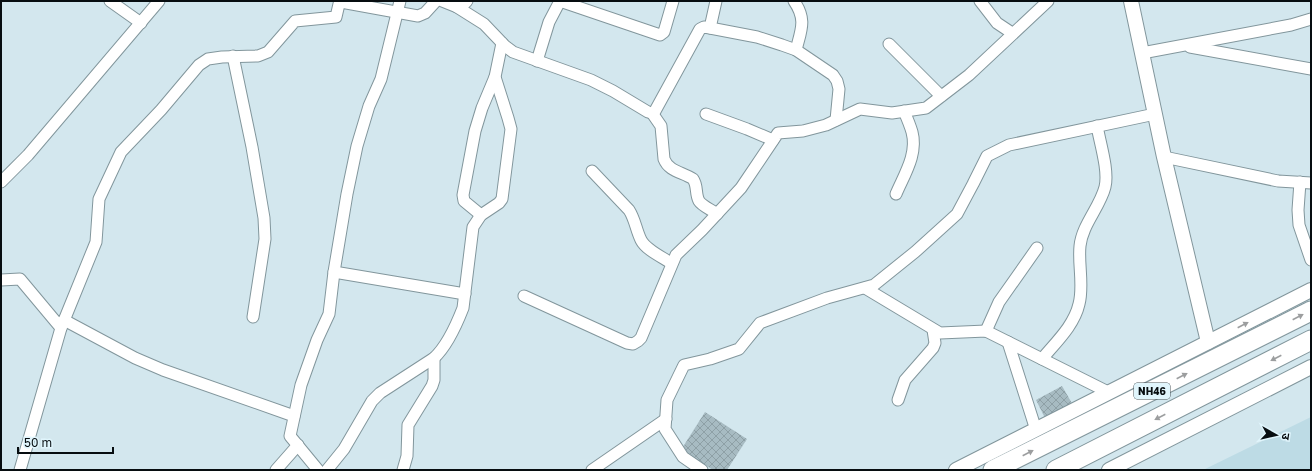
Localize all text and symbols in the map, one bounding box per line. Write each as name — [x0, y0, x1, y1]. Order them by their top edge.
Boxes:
one-way arrow — [1293, 314, 1304, 320]
one-way arrow — [1237, 321, 1249, 328]
one-way arrow — [1270, 354, 1282, 361]
one-way arrow — [1176, 372, 1188, 379]
road number: NH46 — [1134, 383, 1170, 399]
one-way arrow — [1155, 414, 1166, 420]
north arrow — [1256, 415, 1296, 455]
scale bar — [18, 429, 113, 455]
text: उ — [1279, 432, 1293, 441]
text: 50 m — [24, 435, 52, 450]
one-way arrow — [1023, 449, 1034, 456]

